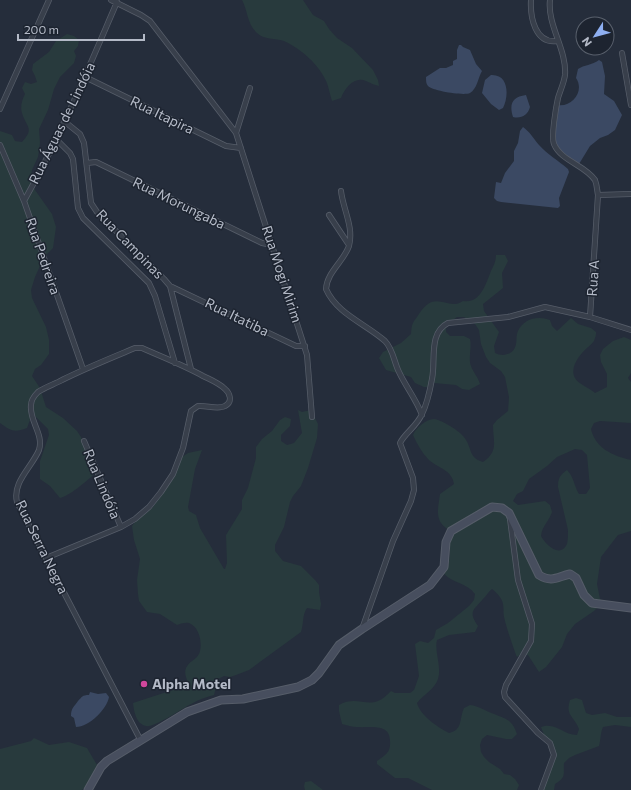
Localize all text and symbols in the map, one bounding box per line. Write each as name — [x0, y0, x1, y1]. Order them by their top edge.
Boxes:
scale bar — [18, 16, 144, 42]
north arrow — [575, 16, 615, 56]
text: 200 m — [24, 22, 59, 36]
text: N — [579, 35, 594, 49]
street label: Rua Águas de Lindóia — [25, 59, 98, 186]
street label: Rua Itapira — [128, 92, 197, 137]
street label: Rua Morungaba — [130, 173, 228, 232]
street label: Rua Campinas — [93, 205, 168, 282]
street label: Rua Pedreira — [22, 215, 65, 297]
street label: Rua Mogi Mirim — [259, 223, 306, 325]
street label: Rua A — [583, 259, 602, 297]
street label: Rua Itatiba — [202, 294, 272, 339]
street label: Rua Lindóia — [80, 446, 125, 521]
street label: Rua Serra Negra — [12, 497, 72, 596]
place label: Alpha Motel — [152, 675, 231, 692]
marker: Alpha Motel — [139, 679, 149, 689]

